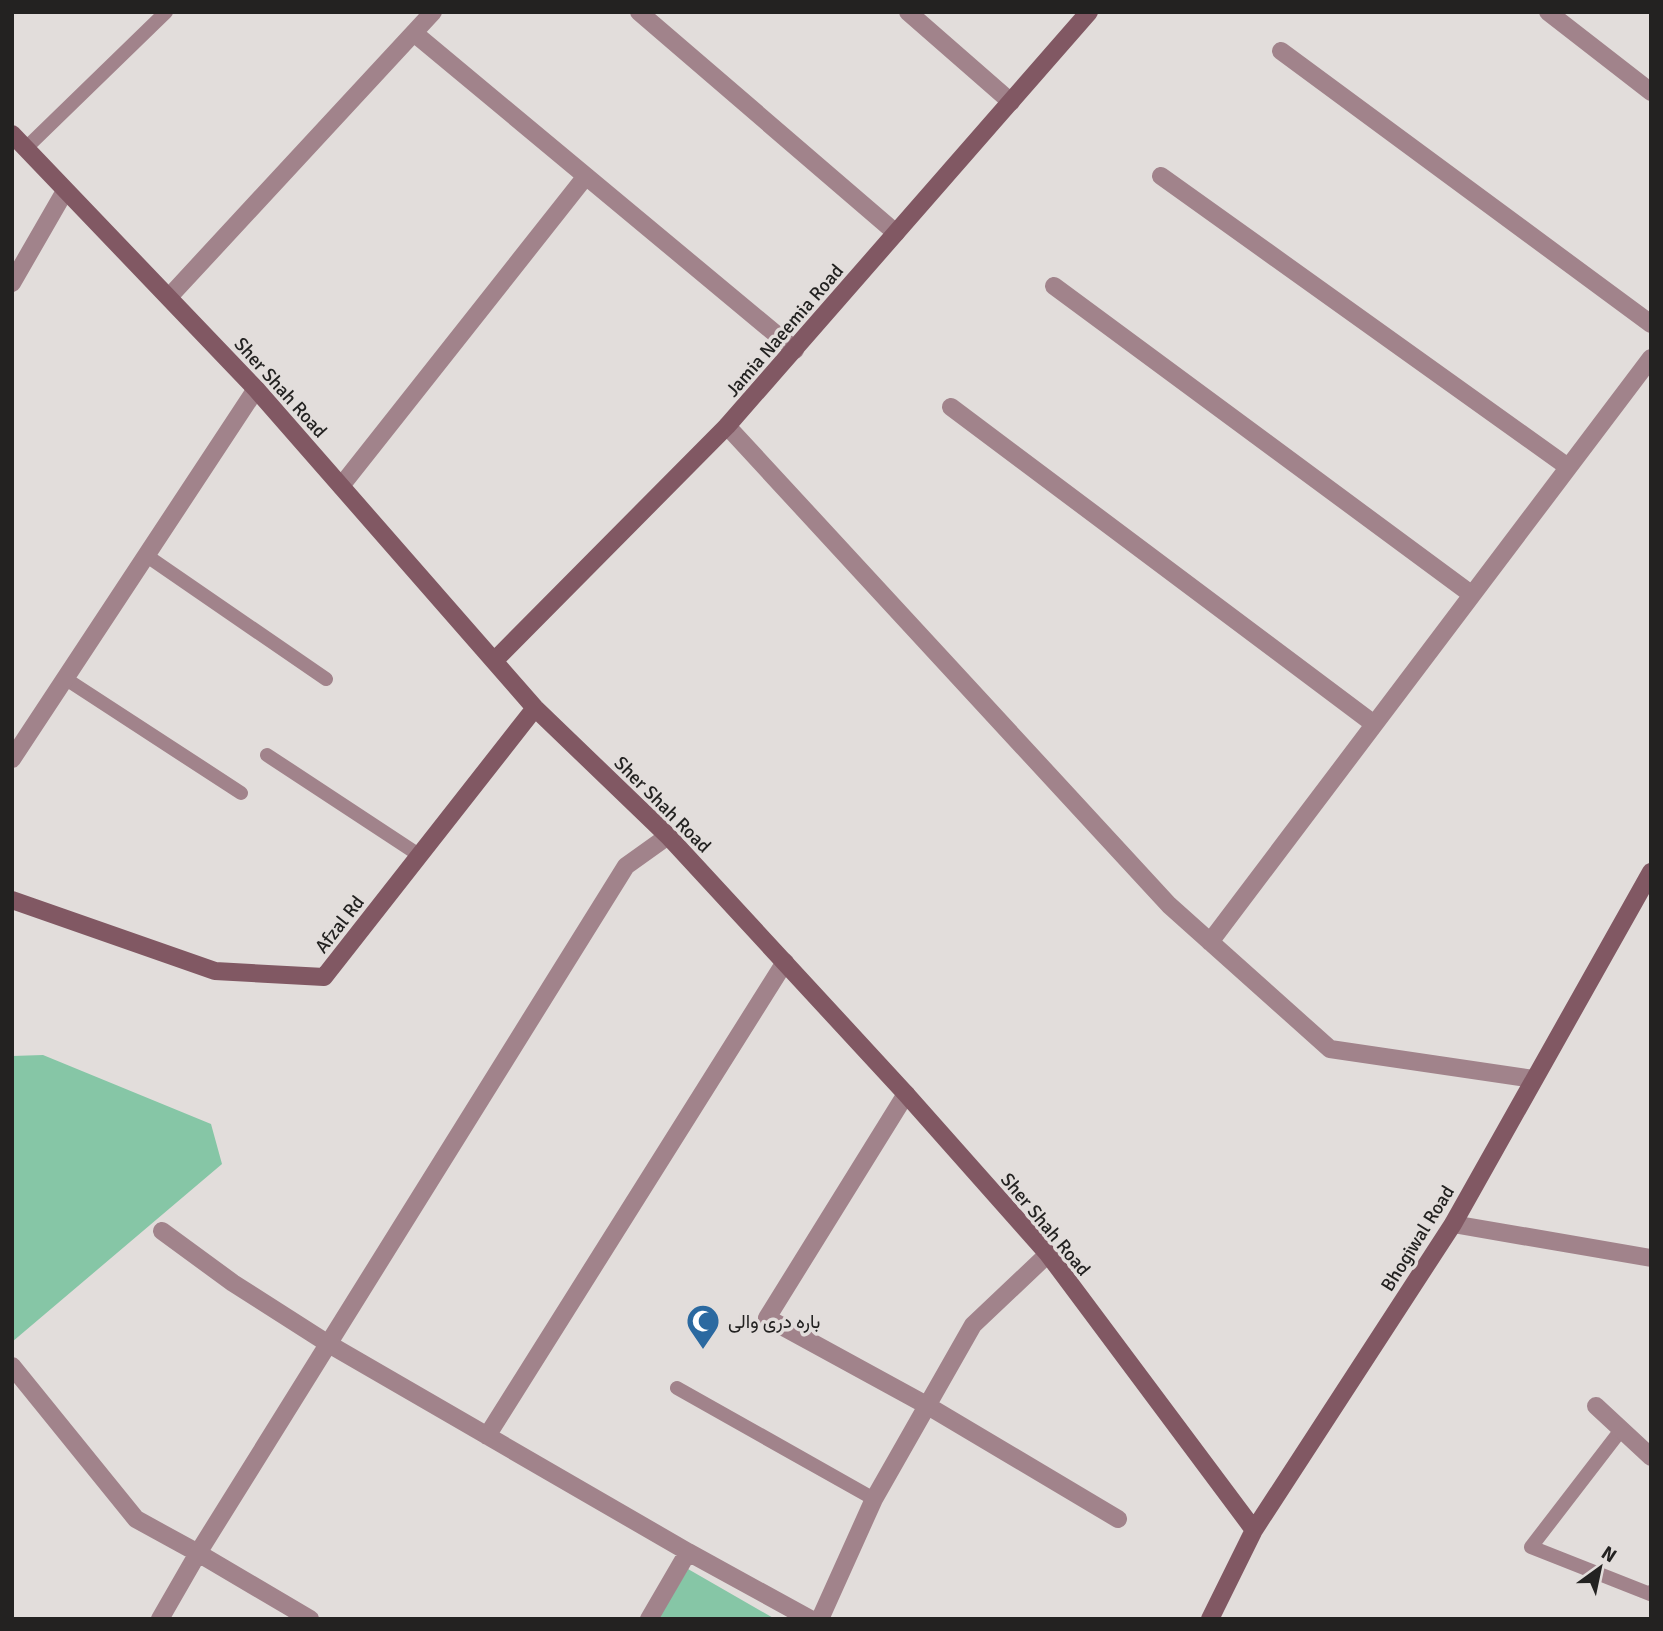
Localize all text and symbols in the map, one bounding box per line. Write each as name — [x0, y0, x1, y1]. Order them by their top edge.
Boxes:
street label: Jamia Naeemia Road — [721, 259, 849, 402]
street label: Sher Shah Road — [229, 332, 332, 443]
street label: Sher Shah Road — [609, 751, 716, 858]
street label: Afzal Rd — [310, 891, 370, 958]
street label: Sher Shah Road — [995, 1168, 1095, 1281]
street label: Bhogiwal Road — [1376, 1181, 1460, 1296]
mosque icon: بارہ دری والی — [684, 1302, 722, 1351]
place label: بارہ دری والی — [728, 1310, 820, 1334]
north arrow — [1565, 1533, 1635, 1603]
text: N — [1597, 1541, 1621, 1568]

